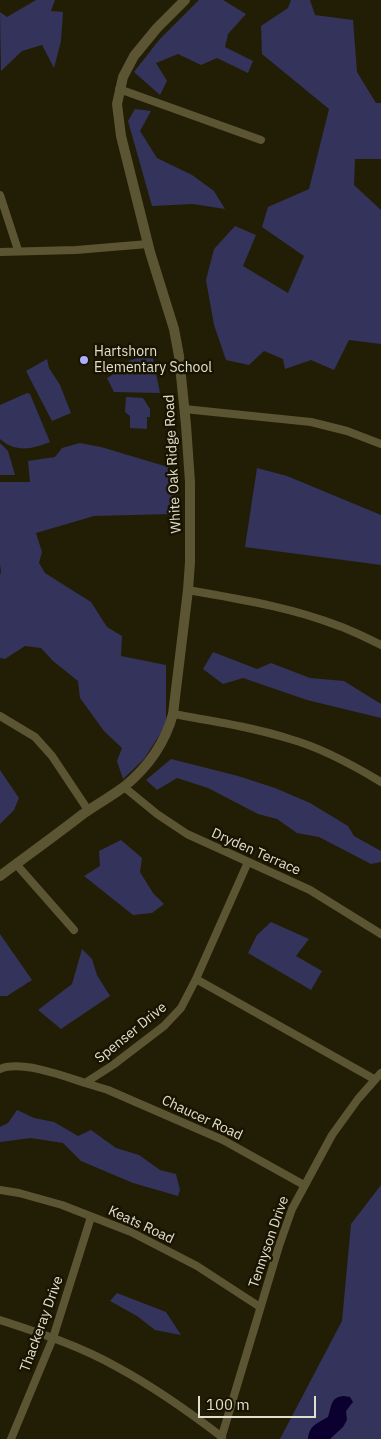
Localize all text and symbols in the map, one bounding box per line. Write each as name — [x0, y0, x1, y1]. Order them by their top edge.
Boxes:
place label: Hartshorn Elementary School — [94, 344, 212, 377]
marker: Hartshorn Elementary School — [78, 354, 90, 366]
street label: White Oak Ridge Road — [161, 394, 185, 534]
street label: Dryden Terrace — [209, 825, 303, 879]
street label: Spenser Drive — [92, 999, 170, 1067]
street label: Chaucer Road — [159, 1092, 245, 1144]
street label: Tennyson Drive — [245, 1194, 293, 1290]
street label: Keats Road — [105, 1202, 177, 1248]
street label: Thackeray Drive — [17, 1274, 67, 1374]
scale bar — [201, 1386, 318, 1418]
text: 100 m — [206, 1395, 250, 1414]

